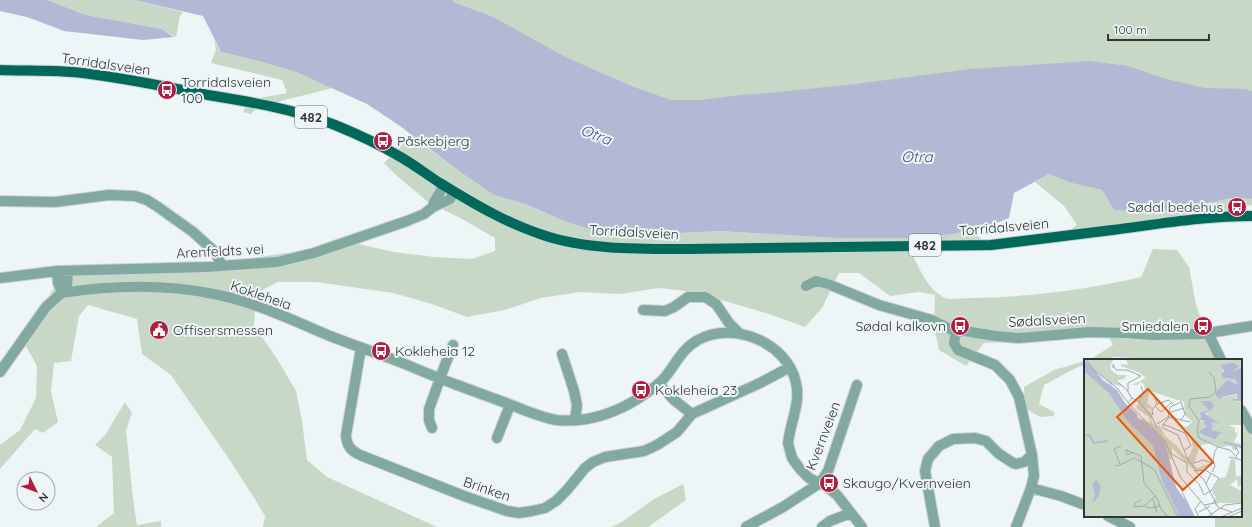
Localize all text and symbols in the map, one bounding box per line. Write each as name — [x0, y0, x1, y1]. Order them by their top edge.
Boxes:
scale bar — [1108, 16, 1209, 42]
text: 100 m — [1114, 22, 1147, 37]
street label: Torridalsveien — [60, 49, 152, 79]
place label: Torridalsveien 100 — [181, 73, 271, 107]
bus stop icon: Torridalsveien 100 — [156, 79, 178, 101]
road number: 482 — [295, 106, 327, 128]
water label: Otra — [578, 120, 615, 149]
bus stop icon: Påskebjerg — [372, 130, 394, 152]
place label: Påskebjerg — [397, 132, 470, 150]
water label: Otra — [901, 147, 934, 166]
bus stop icon: Sødal bedehus — [1226, 196, 1248, 218]
place label: Sødal bedehus — [1127, 198, 1223, 216]
street label: Torridalsveien — [958, 214, 1050, 240]
street label: Torridalsveien — [589, 221, 679, 243]
road number: 482 — [909, 234, 941, 256]
street label: Arenfeldts vei — [176, 240, 264, 262]
street label: Kokleheia — [228, 276, 294, 314]
street label: Sødalsveien — [1008, 309, 1086, 331]
bus stop icon: Sødal kalkovn — [949, 315, 971, 337]
bus stop icon: Smiedalen — [1192, 315, 1214, 337]
place label: Sødal kalkovn — [855, 317, 946, 335]
place label: Smiedalen — [1121, 317, 1189, 335]
public building icon: Offisersmessen — [148, 319, 170, 341]
place label: Offisersmessen — [173, 321, 273, 339]
bus stop icon: Kokleheia 12 — [370, 340, 392, 362]
place label: Kokleheia 12 — [395, 342, 475, 360]
inset map — [1084, 359, 1242, 517]
bus stop icon: Kokleheia 23 — [630, 379, 652, 401]
place label: Kokleheia 23 — [655, 381, 737, 399]
street label: Kvernveien — [802, 399, 844, 473]
north arrow — [16, 471, 56, 511]
bus stop icon: Skaugo/Kvernveien — [818, 472, 840, 494]
street label: Brinken — [461, 473, 513, 505]
place label: Skaugo/Kvernveien — [843, 474, 971, 492]
text: N — [36, 490, 51, 505]

